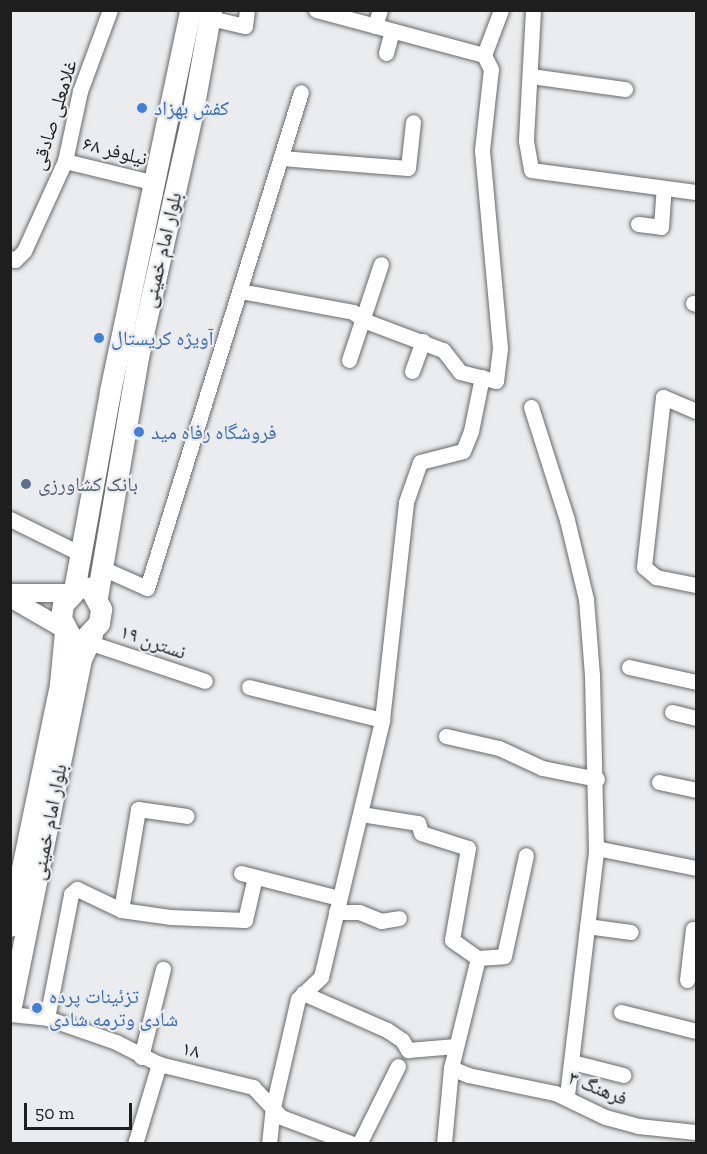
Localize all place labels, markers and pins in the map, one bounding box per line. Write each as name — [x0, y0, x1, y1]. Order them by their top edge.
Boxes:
place label: کفش بهزاد — [154, 96, 229, 120]
marker: کفش بهزاد — [135, 101, 149, 115]
place label: آویژه کریستال — [111, 326, 213, 350]
marker: آویژه کریستال — [92, 331, 106, 345]
place label: فروشگاه رفاه مید — [151, 420, 277, 444]
marker: فروشگاه رفاه مید — [132, 425, 146, 439]
place label: بانک کشاورزی — [38, 472, 138, 496]
marker: بانک کشاورزی — [19, 477, 33, 491]
place label: تزئینات پرده شادی وترمه شادی — [49, 984, 178, 1031]
marker: تزئینات پرده شادی وترمه شادی — [30, 1001, 44, 1015]

